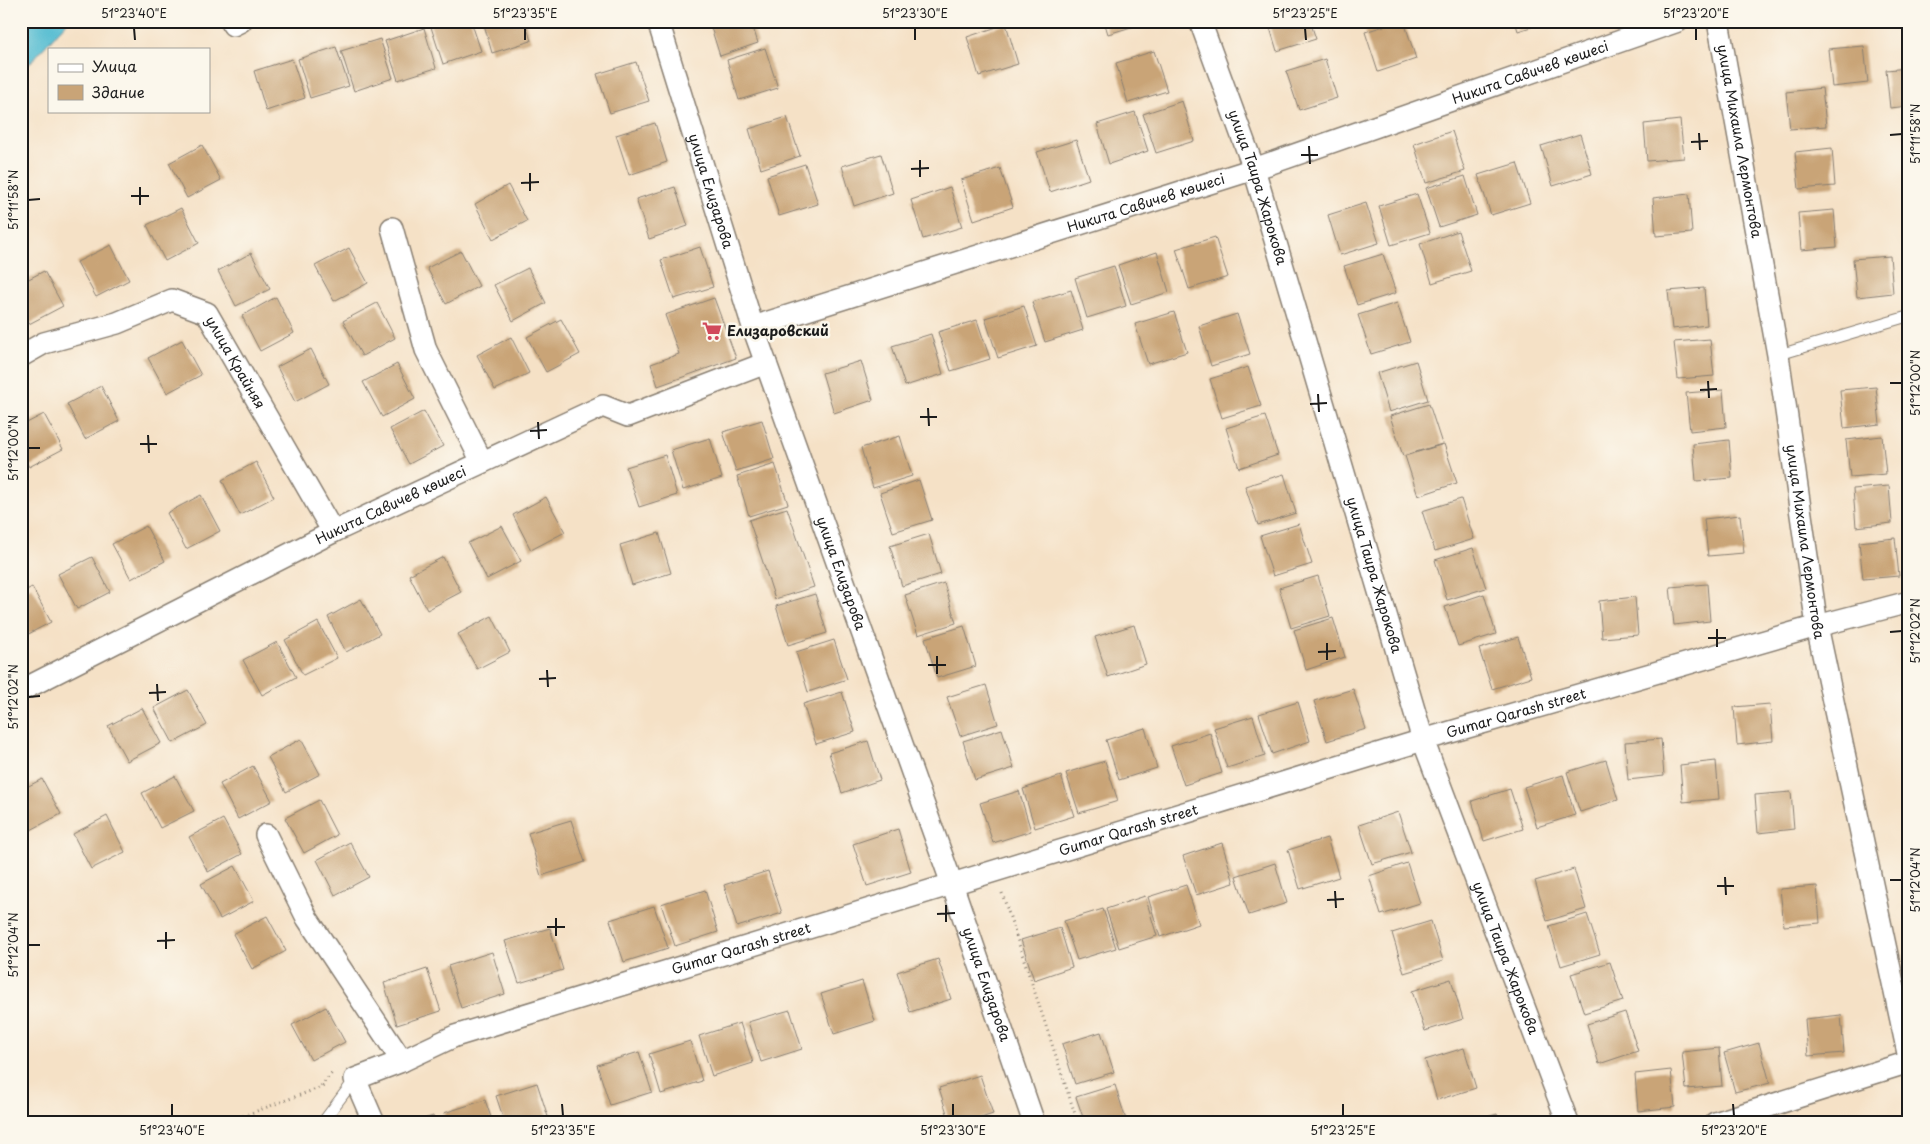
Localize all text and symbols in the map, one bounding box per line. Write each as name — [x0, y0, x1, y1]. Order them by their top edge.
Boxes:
text: 51°23'40"E — [101, 4, 167, 22]
text: 51°23'35"E — [493, 4, 557, 22]
text: 51°23'30"E — [882, 4, 948, 22]
text: 51°23'25"E — [1272, 4, 1338, 22]
text: 51°23'20"E — [1663, 4, 1729, 22]
street label: Никита Савичев көшесі — [1449, 35, 1611, 109]
street label: улица Михаила Лермонтова — [1712, 43, 1768, 240]
legend — [48, 48, 210, 112]
text: Улица — [92, 54, 137, 77]
text: Здание — [92, 80, 145, 103]
text: 51°11'58"N — [1906, 104, 1924, 164]
street label: улица Таира Жарокова — [1223, 107, 1293, 267]
street label: улица Елизарова — [684, 131, 739, 251]
street label: Никита Савичев көшесі — [1064, 168, 1227, 237]
text: 51°11'58"N — [4, 170, 22, 230]
street label: улица Крайняя — [201, 312, 271, 412]
supermarket icon: Елизаровский — [701, 320, 723, 342]
place label: Елизаровский — [727, 320, 829, 341]
text: 51°12'00"N — [1906, 350, 1924, 416]
text: 51°12'00"N — [4, 415, 22, 481]
street label: улица Михаила Лермонтова — [1781, 443, 1831, 641]
street label: Никита Савичев көшесі — [312, 460, 470, 549]
street label: улица Таира Жарокова — [1342, 494, 1408, 656]
street label: улица Елизарова — [811, 513, 872, 633]
text: 51°12'02"N — [1906, 598, 1924, 664]
text: 51°12'02"N — [4, 664, 22, 730]
street label: Gumar Qarash street — [1444, 682, 1589, 743]
street label: Gumar Qarash street — [1056, 798, 1201, 861]
text: 51°12'04"N — [1906, 847, 1924, 913]
street label: улица Таира Жарокова — [1467, 878, 1545, 1037]
text: 51°12'04"N — [4, 912, 22, 978]
street label: Gumar Qarash street — [669, 917, 813, 979]
street label: улица Елизарова — [958, 924, 1016, 1044]
text: 51°23'40"E — [139, 1121, 205, 1139]
text: 51°23'35"E — [531, 1121, 595, 1139]
text: 51°23'30"E — [920, 1121, 986, 1139]
text: 51°23'25"E — [1310, 1121, 1376, 1139]
text: 51°23'20"E — [1701, 1121, 1767, 1139]

